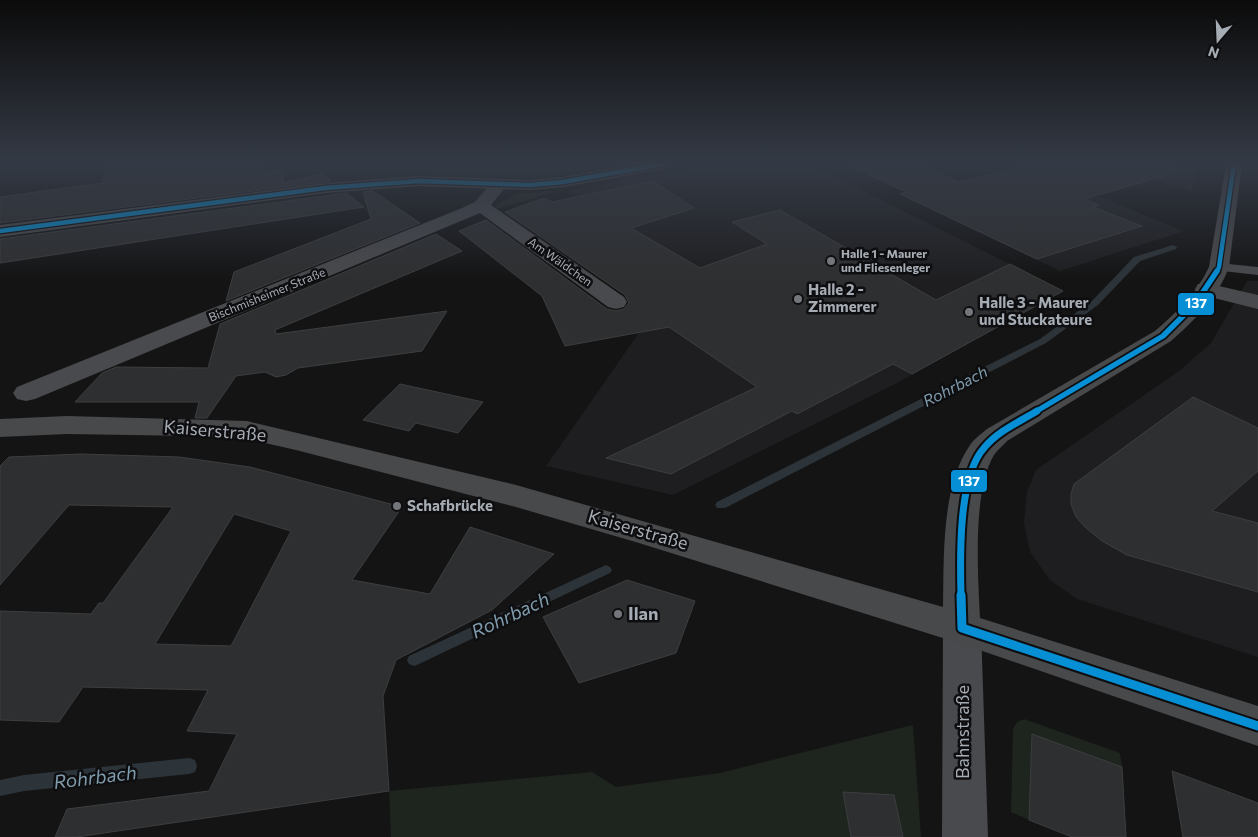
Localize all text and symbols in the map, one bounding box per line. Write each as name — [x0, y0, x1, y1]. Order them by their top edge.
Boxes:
north arrow — [1193, 15, 1243, 65]
text: N — [1206, 43, 1221, 63]
street label: Am Wäldchen — [526, 234, 595, 288]
place label: Halle 1 - Maurer und Fliesenleger — [841, 246, 930, 274]
marker: Halle 1 - Maurer und Fliesenleger — [825, 255, 837, 267]
street label: Bischmisheimer Straße — [206, 264, 327, 324]
place label: Halle 2 - Zimmerer — [808, 280, 877, 315]
line badge: 137 — [1177, 292, 1215, 316]
marker: Halle 2 - Zimmerer — [792, 293, 804, 305]
place label: Halle 3 - Maurer und Stuckateure — [979, 293, 1092, 328]
text: 137 — [1185, 294, 1207, 311]
marker: Halle 3 - Maurer und Stuckateure — [963, 306, 975, 318]
water label: Rohrbach — [919, 361, 990, 410]
street label: Kaiserstraße — [163, 415, 267, 445]
line badge: 137 — [950, 469, 988, 493]
text: 137 — [958, 472, 980, 489]
place label: Schafbrücke — [407, 496, 493, 514]
marker: Schafbrücke — [391, 500, 403, 512]
street label: Kaiserstraße — [586, 504, 691, 554]
water label: Rohrbach — [467, 586, 553, 643]
place label: Ilan — [628, 602, 658, 624]
marker: Ilan — [612, 608, 624, 620]
street label: Bahnstraße — [951, 685, 973, 779]
water label: Rohrbach — [52, 760, 138, 793]

